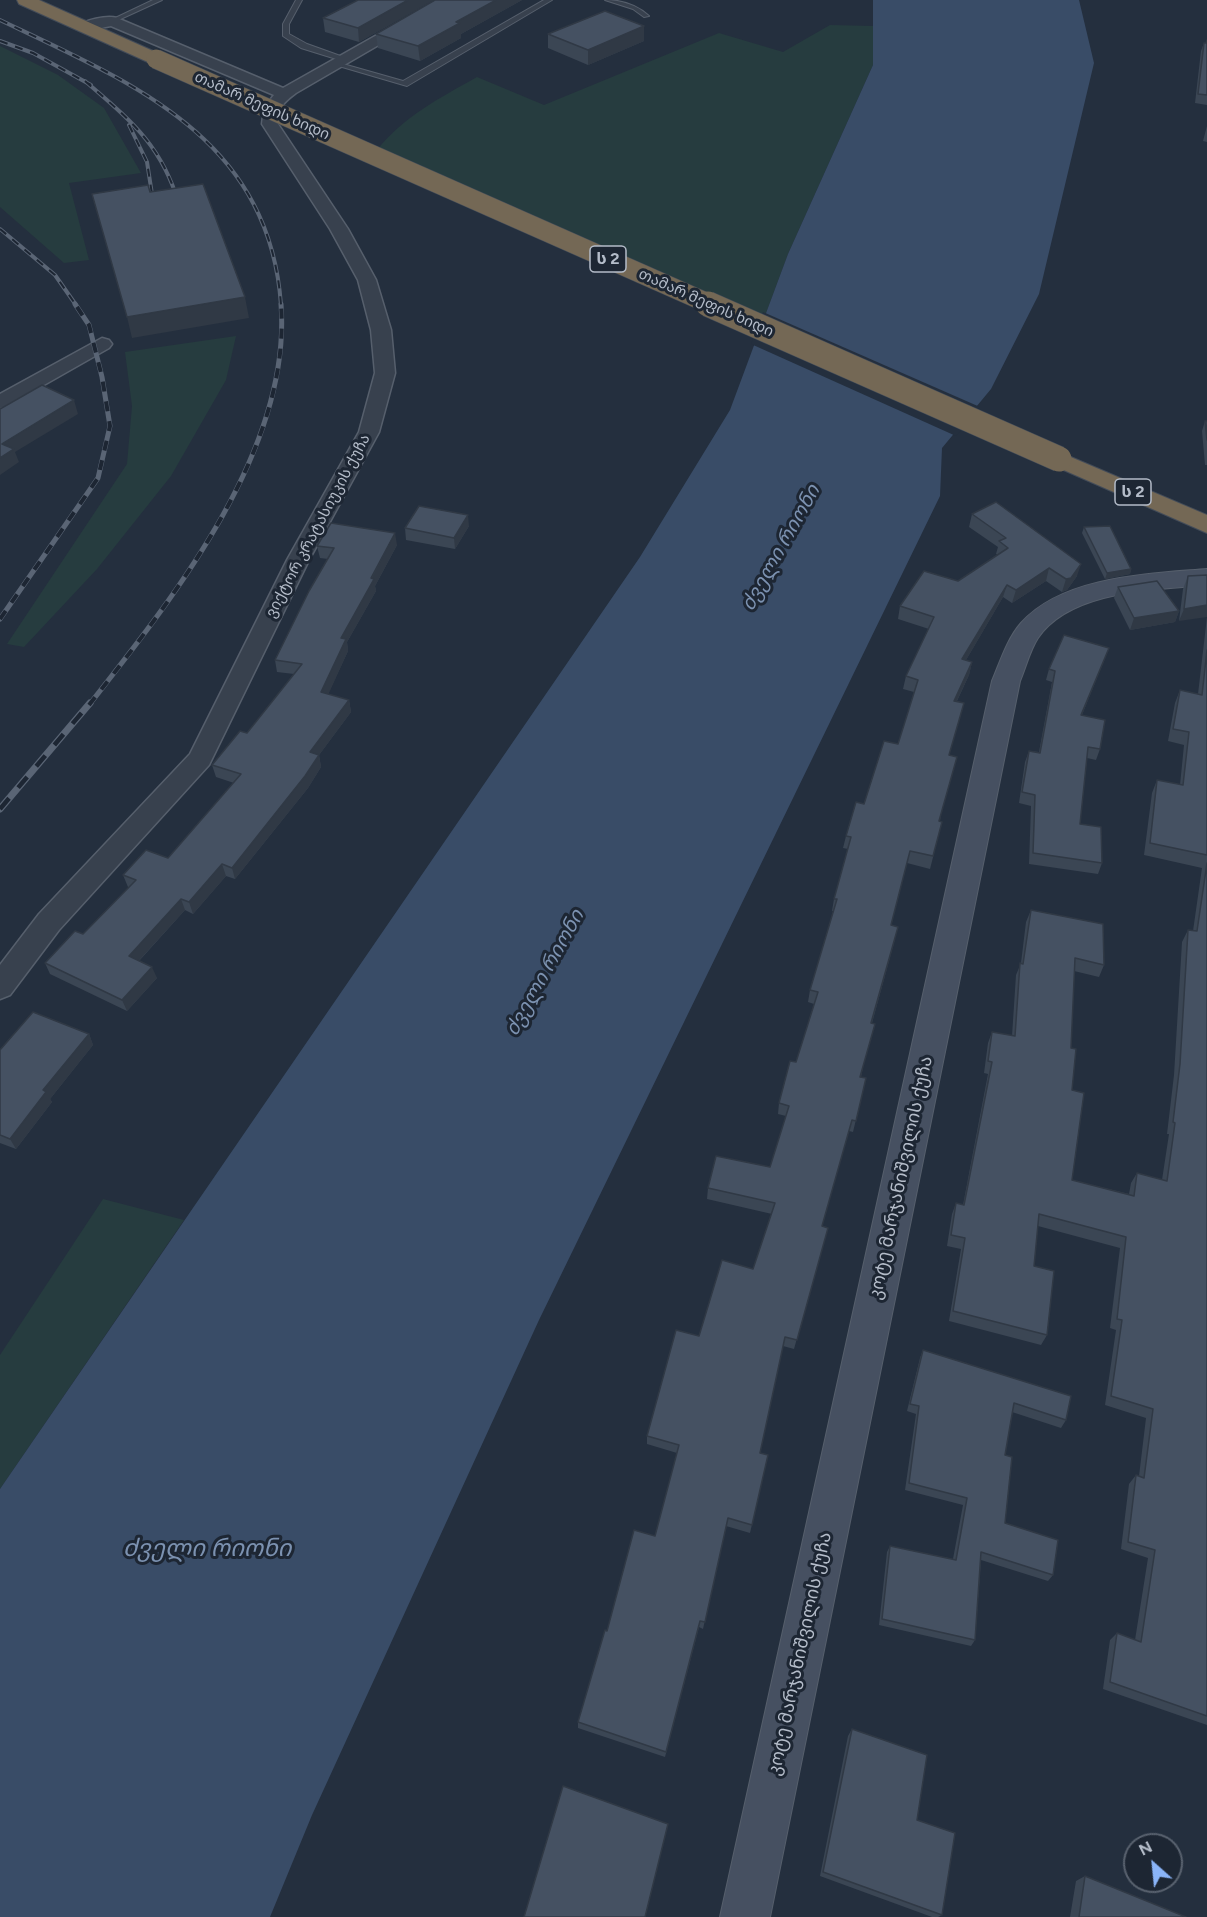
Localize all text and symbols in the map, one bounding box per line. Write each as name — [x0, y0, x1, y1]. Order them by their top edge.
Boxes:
street label: თამარ მეფის ხიდი — [192, 68, 332, 144]
road number: ს 2 — [590, 246, 626, 272]
street label: თამარ მეფის ხიდი — [636, 265, 776, 341]
street label: ვიქტორ კრატასიუკის ქუჩა — [262, 431, 374, 621]
road number: ს 2 — [1115, 479, 1151, 505]
water label: ძველი რიონი — [736, 481, 826, 615]
water label: ძველი რიონი — [500, 906, 590, 1040]
street label: კოტე მარჯანიშვილის ქუჩა — [865, 1054, 937, 1302]
street label: კოტე მარჯანიშვილის ქუჩა — [764, 1530, 836, 1778]
water label: ძველი რიონი — [123, 1535, 291, 1563]
north arrow — [1123, 1833, 1183, 1893]
text: N — [1136, 1837, 1155, 1860]

